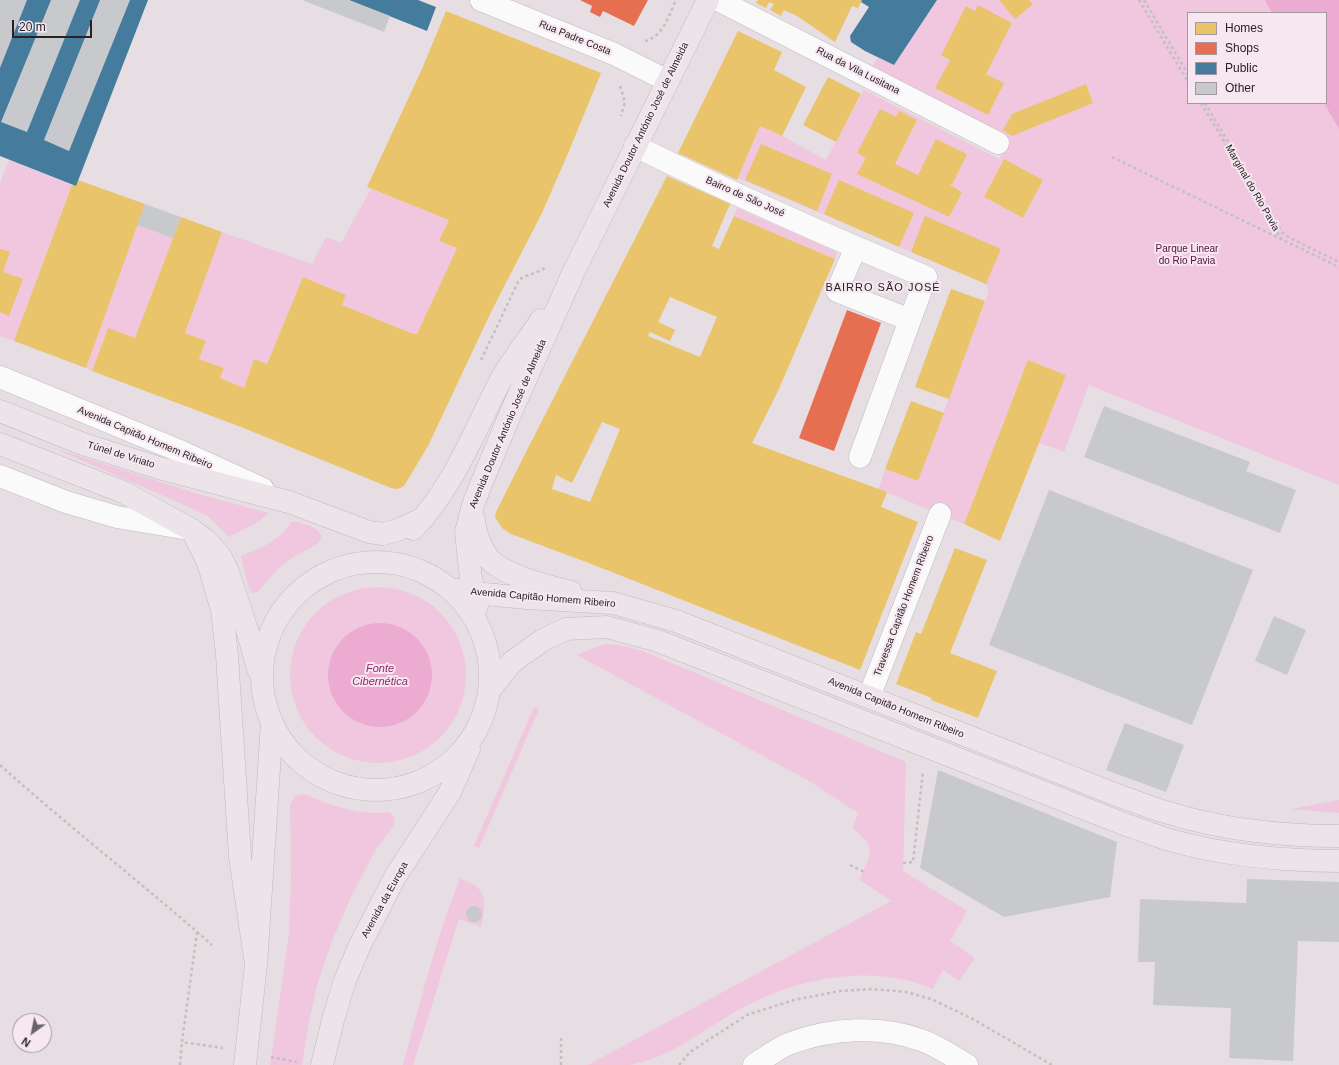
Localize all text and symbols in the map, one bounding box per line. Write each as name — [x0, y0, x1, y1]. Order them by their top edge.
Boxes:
scale bar — [14, 12, 94, 38]
legend — [1187, 12, 1327, 104]
street label: Rua Padre Costa — [537, 18, 613, 58]
text: 20 m — [19, 20, 46, 34]
text: Homes — [1225, 21, 1263, 35]
street label: Avenida Doutor António José de Almeida — [601, 41, 691, 209]
text: Shops — [1225, 41, 1259, 55]
street label: Rua da Vila Lusitana — [814, 45, 902, 97]
text: Public — [1225, 61, 1258, 75]
text: Other — [1225, 81, 1255, 95]
street label: Marginal do Rio Pavia — [1222, 143, 1282, 233]
street label: Bairro de São José — [704, 174, 786, 220]
park label: Parque Linear do Rio Pavia — [1156, 243, 1218, 266]
district label: BAIRRO SÃO JOSÉ — [825, 281, 941, 295]
street label: Avenida Doutor António José de Almeida — [467, 338, 549, 510]
street label: Avenida Capitão Homem Ribeiro — [76, 404, 214, 472]
street label: Túnel de Viriato — [86, 439, 156, 471]
street label: Travessa Capitão Homem Ribeiro — [871, 534, 937, 678]
street label: Avenida Capitão Homem Ribeiro — [470, 586, 616, 610]
water label: Fonte Cibernética — [352, 662, 408, 688]
street label: Avenida Capitão Homem Ribeiro — [826, 675, 966, 741]
street label: Avenida da Europa — [359, 860, 411, 940]
north arrow — [12, 1013, 52, 1053]
text: N — [19, 1035, 33, 1049]

